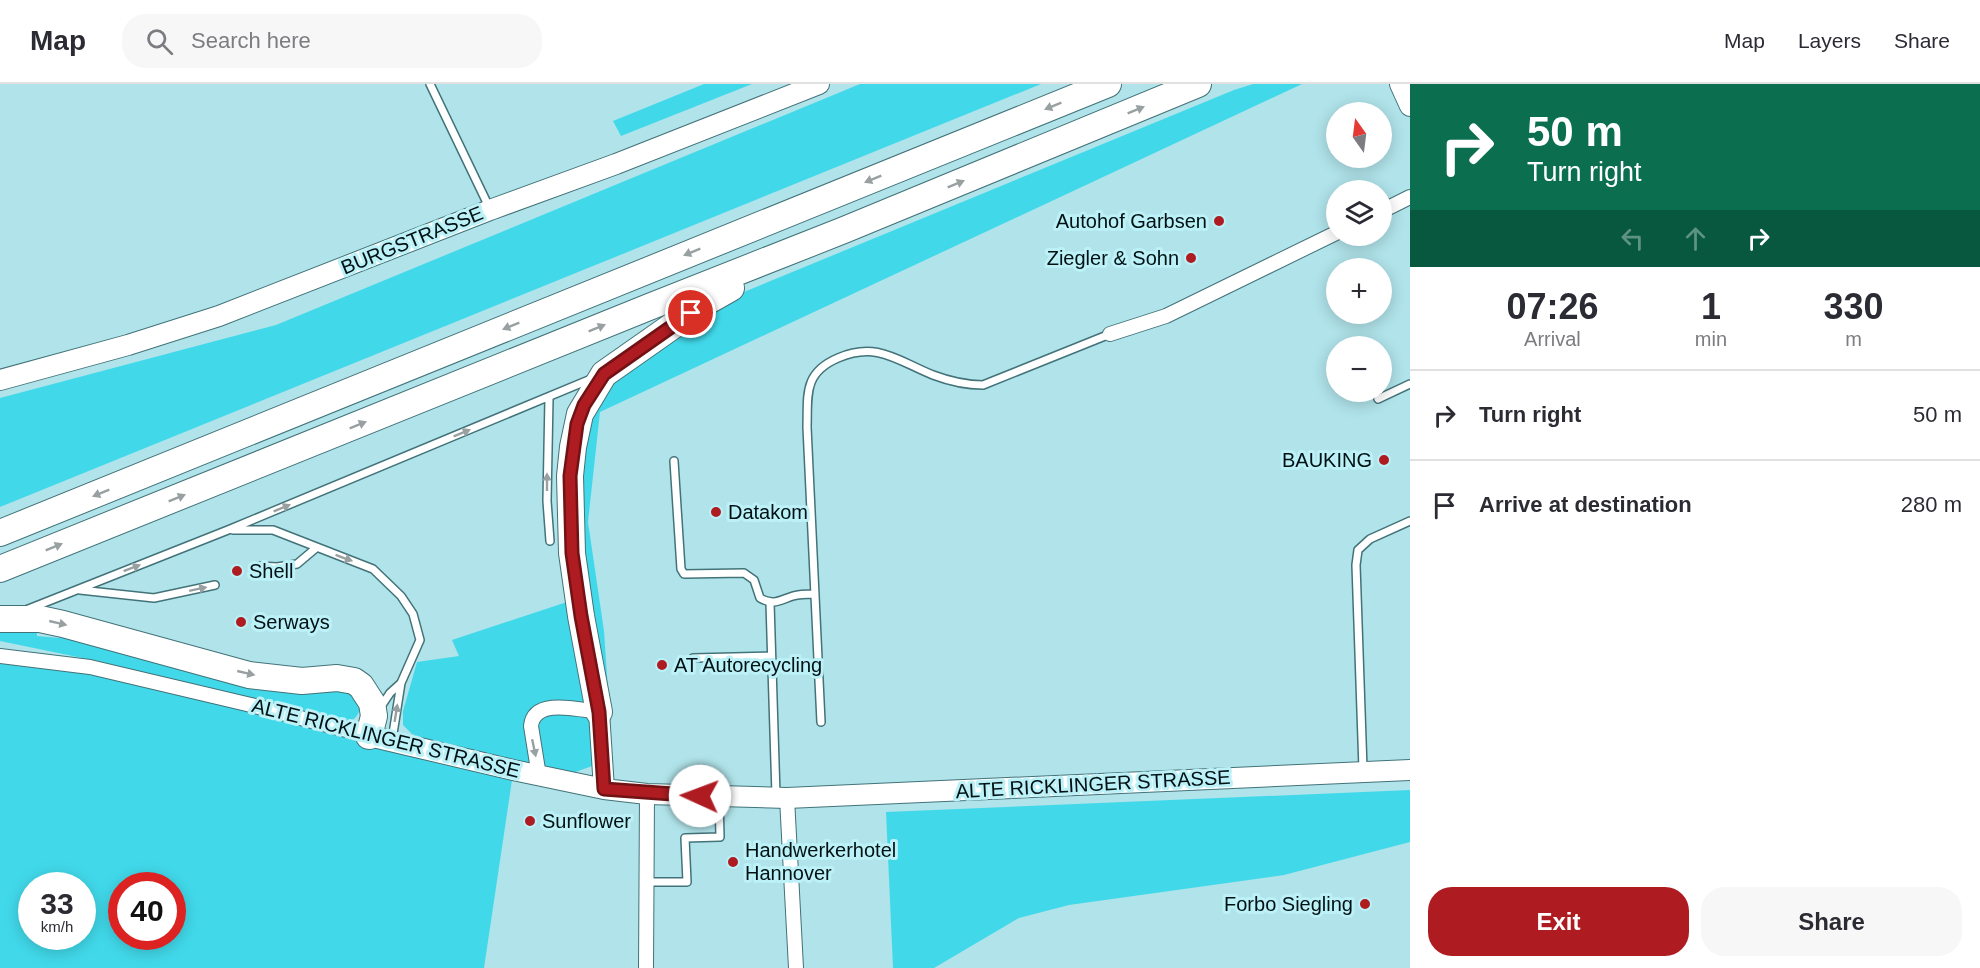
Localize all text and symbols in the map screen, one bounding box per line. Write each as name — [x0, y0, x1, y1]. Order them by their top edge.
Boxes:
search box — [122, 14, 542, 68]
text: Map — [30, 25, 86, 56]
icon: search — [143, 25, 176, 58]
text: Search here — [191, 28, 311, 53]
text: Map — [1724, 29, 1765, 52]
text: Layers — [1798, 29, 1861, 52]
text: Share — [1894, 29, 1950, 52]
one-way arrow — [1044, 101, 1062, 111]
north arrow — [1326, 102, 1392, 168]
map controls — [1326, 102, 1392, 402]
one-way arrow — [1127, 105, 1145, 114]
icon: right — [1428, 108, 1506, 186]
text: 50 m — [1527, 108, 1623, 155]
text: Turn right — [1527, 157, 1642, 187]
one-way arrow — [863, 174, 881, 184]
one-way arrow — [947, 179, 965, 188]
button: layers — [1326, 180, 1392, 246]
street label: BURGSTRASSE — [338, 201, 486, 279]
place label: Autohof Garbsen — [1056, 210, 1207, 232]
marker: Autohof Garbsen — [1212, 214, 1226, 228]
icon: left — [1616, 222, 1649, 255]
icon: ahead — [1679, 222, 1712, 255]
icon: right — [1742, 222, 1775, 255]
place label: Ziegler & Sohn — [1047, 247, 1179, 269]
one-way arrow — [683, 248, 701, 257]
marker: Ziegler & Sohn — [1184, 251, 1198, 265]
button: + — [1326, 258, 1392, 324]
text: 07:26 — [1506, 286, 1598, 327]
text: 1 — [1701, 286, 1721, 327]
text: 330 — [1823, 286, 1884, 327]
pin — [665, 287, 716, 338]
icon: arrive — [674, 296, 707, 329]
one-way arrow — [502, 322, 520, 331]
one-way arrow — [588, 323, 606, 333]
text: Arrival — [1524, 328, 1581, 350]
text: min — [1695, 328, 1727, 350]
text: m — [1845, 328, 1862, 350]
button: − — [1326, 336, 1392, 402]
icon: right — [1428, 399, 1461, 432]
text: Turn right — [1479, 402, 1581, 427]
text: 50 m — [1913, 402, 1962, 427]
one-way arrow — [349, 420, 367, 430]
one-way arrow — [453, 428, 471, 437]
place label: BAUKING — [1282, 449, 1372, 471]
marker: BAUKING — [1377, 453, 1391, 467]
one-way arrow — [542, 473, 552, 492]
one-way arrow — [91, 488, 109, 498]
icon: arrive — [1428, 489, 1461, 522]
text: Arrive at destination — [1479, 492, 1692, 517]
text: 280 m — [1901, 492, 1962, 517]
one-way arrow — [168, 493, 186, 502]
place label: Datakom — [728, 501, 808, 523]
one-way arrow — [273, 503, 291, 513]
marker: Datakom — [709, 505, 723, 519]
one-way arrow — [46, 542, 64, 552]
one-way arrow — [335, 554, 353, 563]
place label: Shell — [249, 560, 293, 582]
one-way arrow — [124, 563, 142, 573]
marker: Shell — [230, 564, 244, 578]
one-way arrow — [189, 584, 208, 593]
place label: Serways — [253, 611, 330, 633]
marker: Serways — [234, 615, 248, 629]
one-way arrow — [49, 619, 68, 628]
place label: AT Autorecycling — [674, 654, 822, 676]
marker: AT Autorecycling — [655, 658, 669, 672]
one-way arrow — [237, 669, 256, 679]
street label: ALTE RICKLINGER STRASSE — [250, 694, 522, 782]
one-way arrow — [392, 703, 401, 722]
one-way arrow — [529, 738, 539, 757]
position arrow — [668, 764, 732, 828]
street label: ALTE RICKLINGER STRASSE — [955, 766, 1231, 802]
place label: Sunflower — [542, 810, 631, 832]
marker: Sunflower — [523, 814, 537, 828]
place label: Handwerkerhotel Hannover — [745, 839, 896, 884]
marker: Handwerkerhotel Hannover — [726, 855, 740, 869]
speed limit sign: 40 — [108, 872, 186, 950]
text: 33 — [40, 887, 74, 920]
button: Exit — [1428, 887, 1689, 956]
button: Share — [1701, 887, 1962, 956]
place label: Forbo Siegling — [1224, 893, 1353, 915]
marker: Forbo Siegling — [1358, 897, 1372, 911]
text: km/h — [41, 918, 73, 935]

